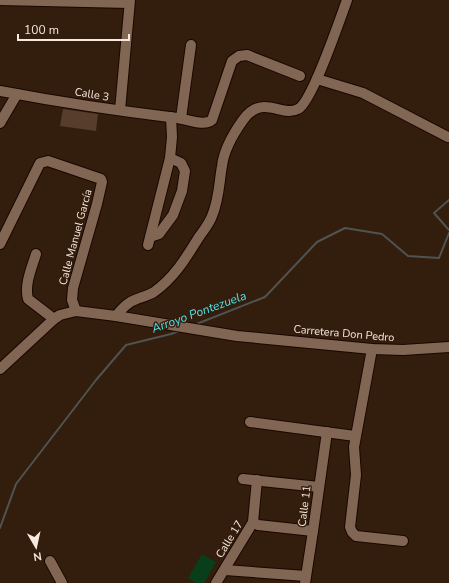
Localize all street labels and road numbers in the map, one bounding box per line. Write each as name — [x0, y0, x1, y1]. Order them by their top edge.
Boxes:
street label: Calle 3 — [74, 84, 110, 105]
street label: Calle Manuel García — [55, 187, 96, 287]
street label: Carretera Don Pedro — [293, 322, 395, 345]
street label: Calle 11 — [295, 485, 314, 528]
street label: Calle 17 — [212, 518, 247, 561]

